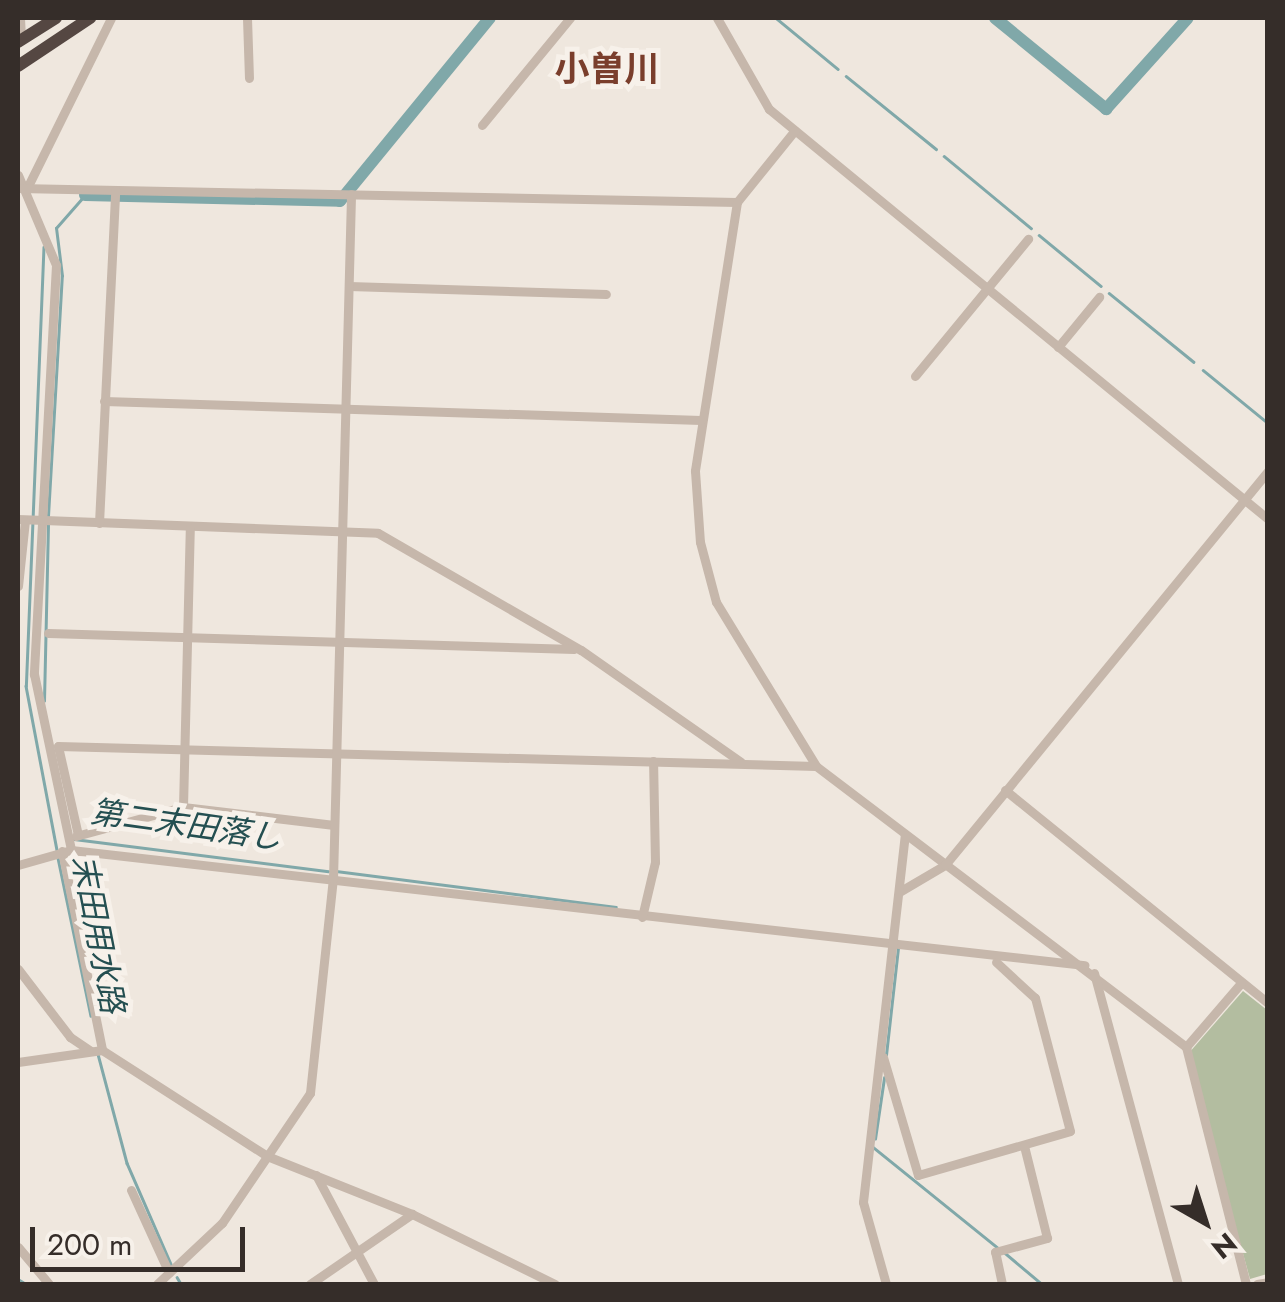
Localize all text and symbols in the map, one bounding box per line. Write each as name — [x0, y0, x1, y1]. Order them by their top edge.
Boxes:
district label: 小曽川 — [555, 48, 659, 90]
water label: 第二末田落し — [88, 793, 284, 857]
water label: 末田用水路 — [64, 852, 132, 1016]
north arrow — [1155, 1172, 1255, 1272]
scale bar — [35, 1207, 250, 1269]
text: 200 m — [47, 1223, 132, 1266]
text: N — [1203, 1223, 1246, 1269]

